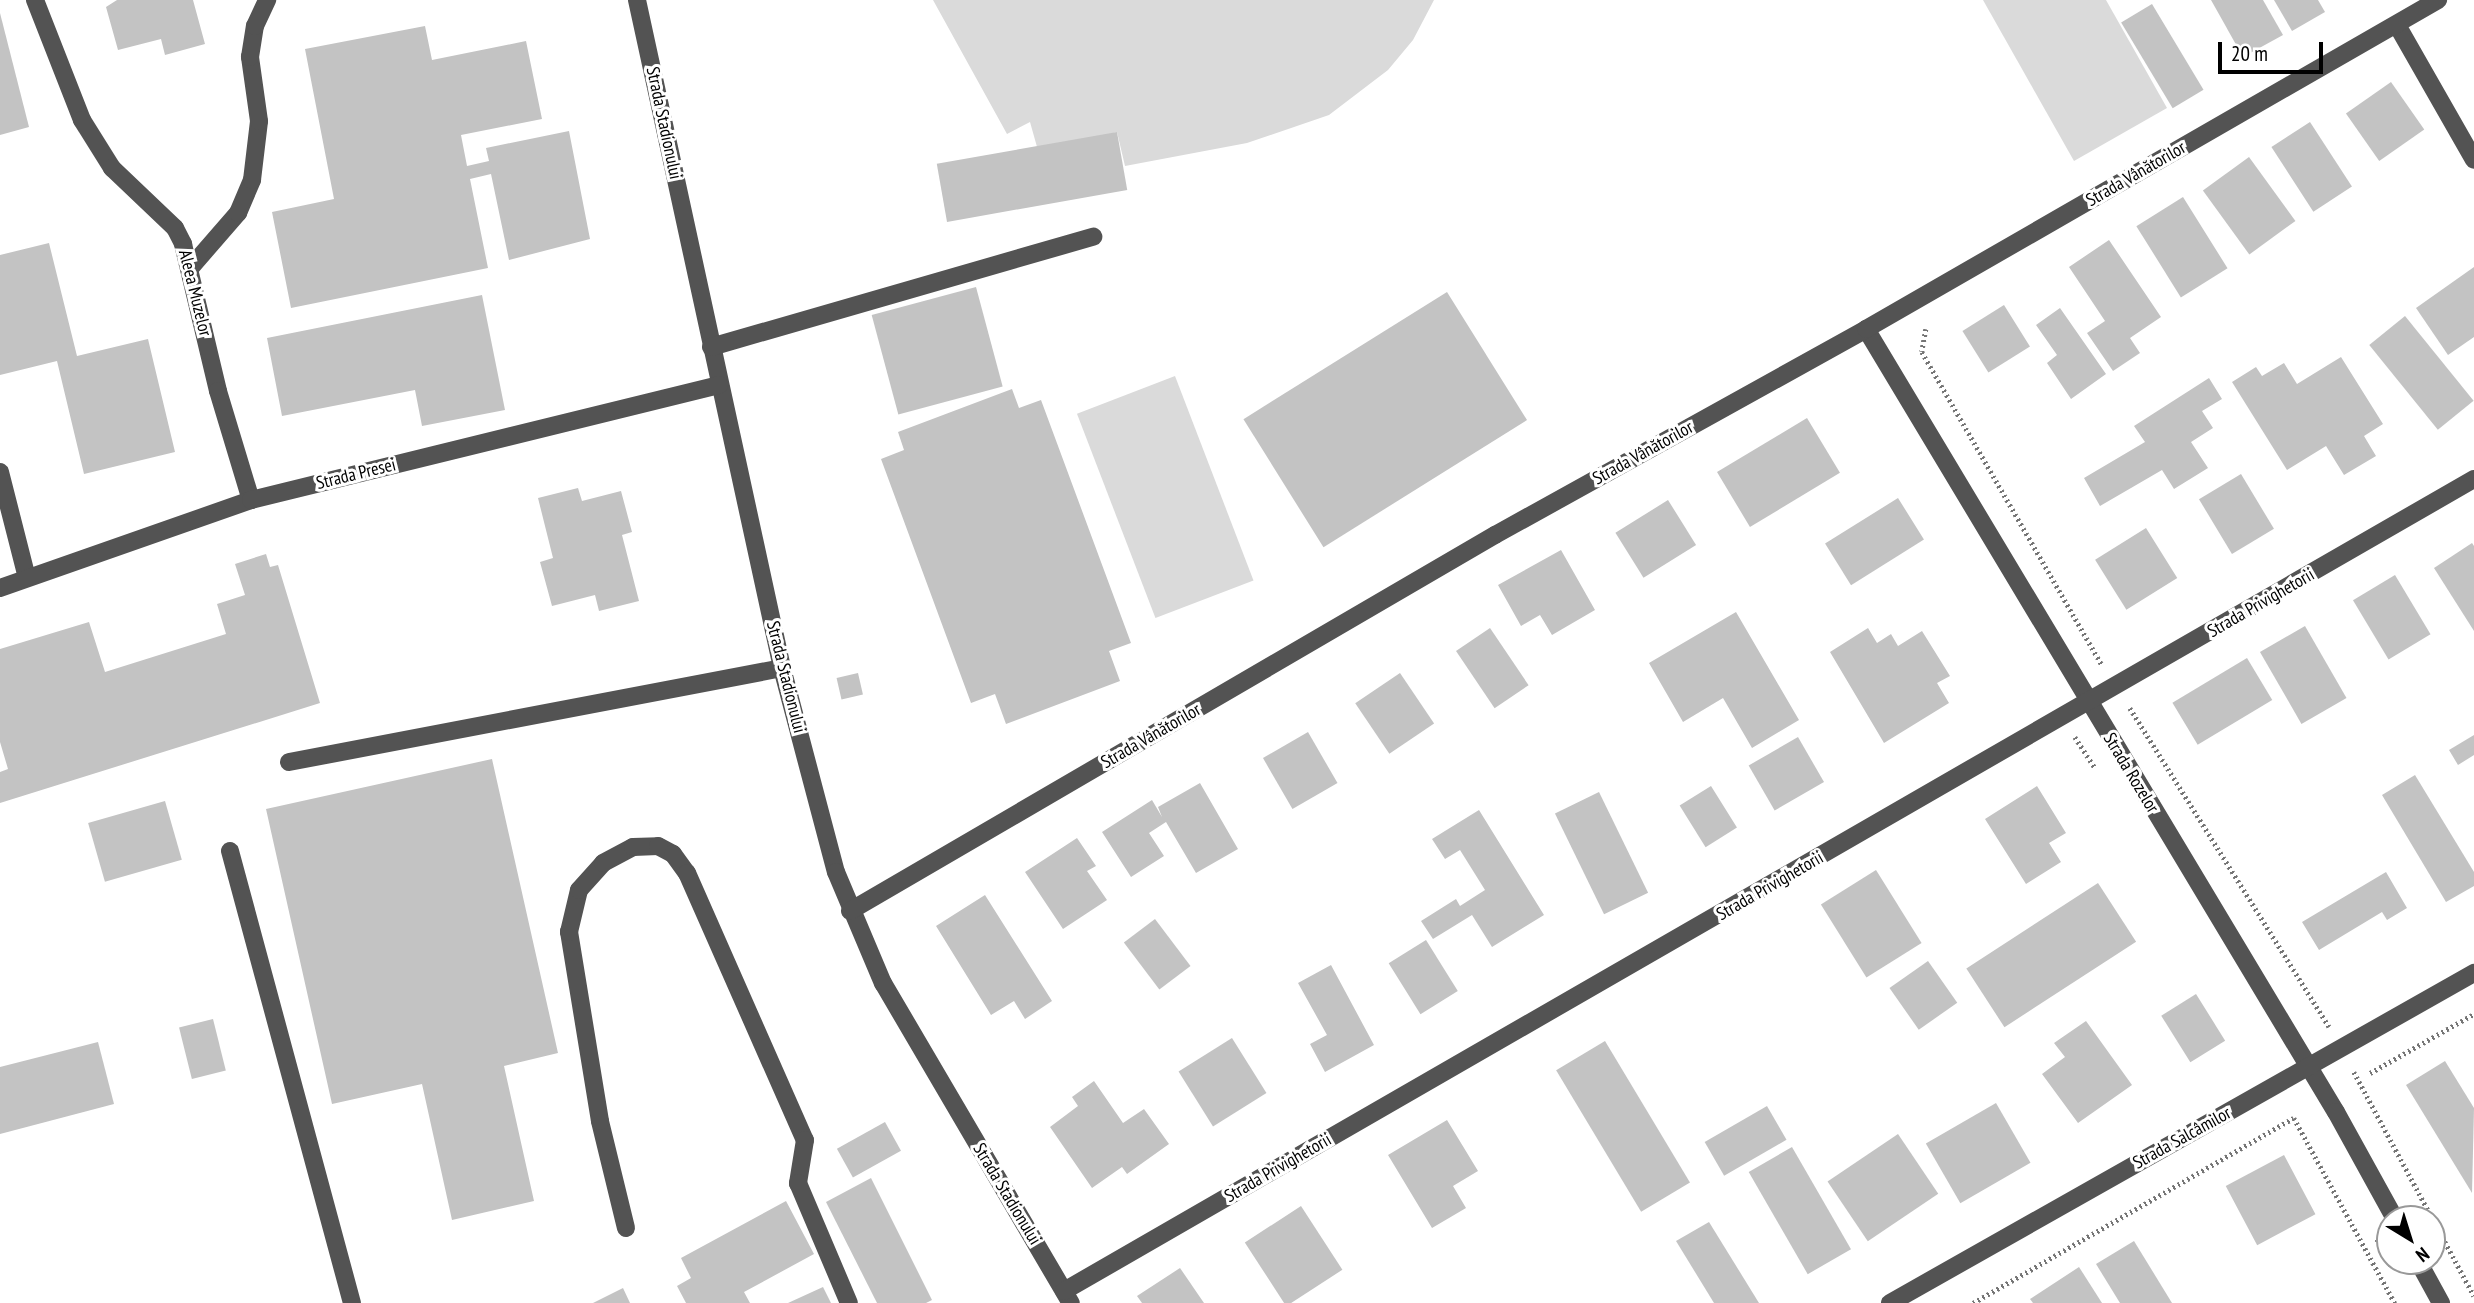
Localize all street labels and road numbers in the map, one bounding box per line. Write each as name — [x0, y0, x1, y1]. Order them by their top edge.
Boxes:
street label: Strada Stadionului — [642, 65, 686, 181]
street label: Strada Vânătorilor — [2082, 137, 2190, 211]
street label: Aleea Muzelor — [174, 248, 216, 338]
street label: Strada Vânătorilor — [1589, 416, 1697, 490]
street label: Strada Presei — [314, 454, 398, 494]
street label: Strada Privighetorii — [2204, 564, 2318, 642]
street label: Strada Stadionului — [762, 619, 810, 735]
street label: Strada Vânătorilor — [1097, 699, 1205, 773]
street label: Strada Rozelor — [2099, 729, 2163, 817]
street label: Strada Privighetorii — [1713, 847, 1827, 925]
street label: Strada Salcâmilor — [2129, 1102, 2235, 1174]
street label: Strada Privighetorii — [1221, 1129, 1335, 1207]
street label: Strada Stadionului — [968, 1139, 1046, 1249]

